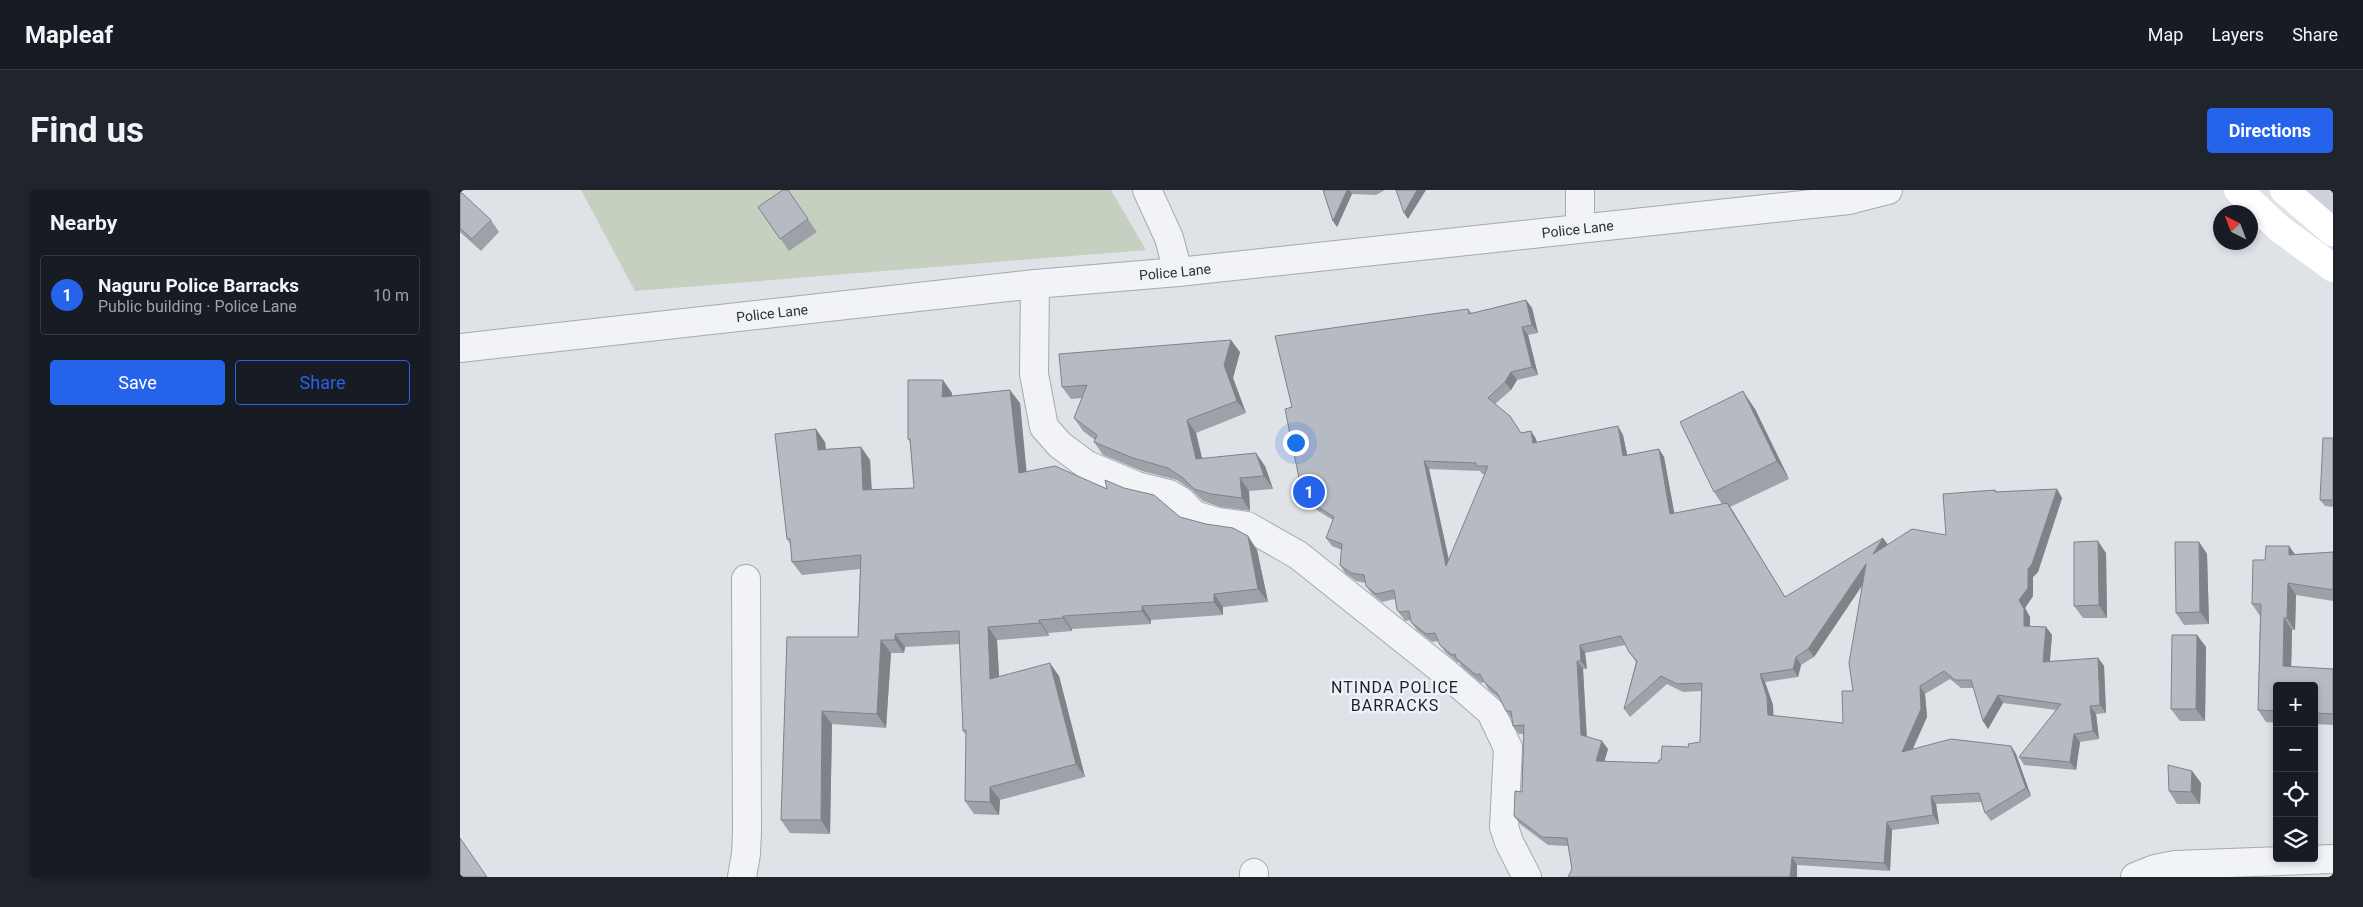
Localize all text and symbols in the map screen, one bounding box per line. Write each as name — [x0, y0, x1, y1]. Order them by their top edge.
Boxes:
text: Mapleaf — [25, 21, 113, 49]
text: Map — [2148, 24, 2183, 45]
text: Layers — [2211, 24, 2264, 45]
text: Share — [2292, 24, 2338, 45]
button: Directions — [2207, 108, 2333, 153]
text: Find us — [30, 110, 144, 151]
north arrow — [2213, 205, 2258, 250]
text: Nearby — [50, 211, 117, 235]
street label: Police Lane — [1541, 217, 1614, 241]
street label: Police Lane — [1138, 261, 1212, 283]
text: Naguru Police Barracks — [98, 274, 299, 297]
text: 1 — [62, 286, 72, 305]
text: 10 m — [373, 286, 409, 305]
text: Public building · Police Lane — [98, 297, 297, 316]
street label: Police Lane — [735, 301, 809, 325]
button: Save — [50, 360, 225, 405]
button: Share — [235, 360, 410, 405]
your location — [1283, 430, 1309, 456]
pin: 1 — [1293, 473, 1325, 511]
district label: NTINDA POLICE BARRACKS — [1331, 678, 1459, 715]
map controls — [2273, 682, 2318, 862]
button: + — [2273, 682, 2318, 727]
button: − — [2273, 727, 2318, 772]
button: locate — [2273, 772, 2318, 817]
button: layers — [2273, 817, 2318, 862]

